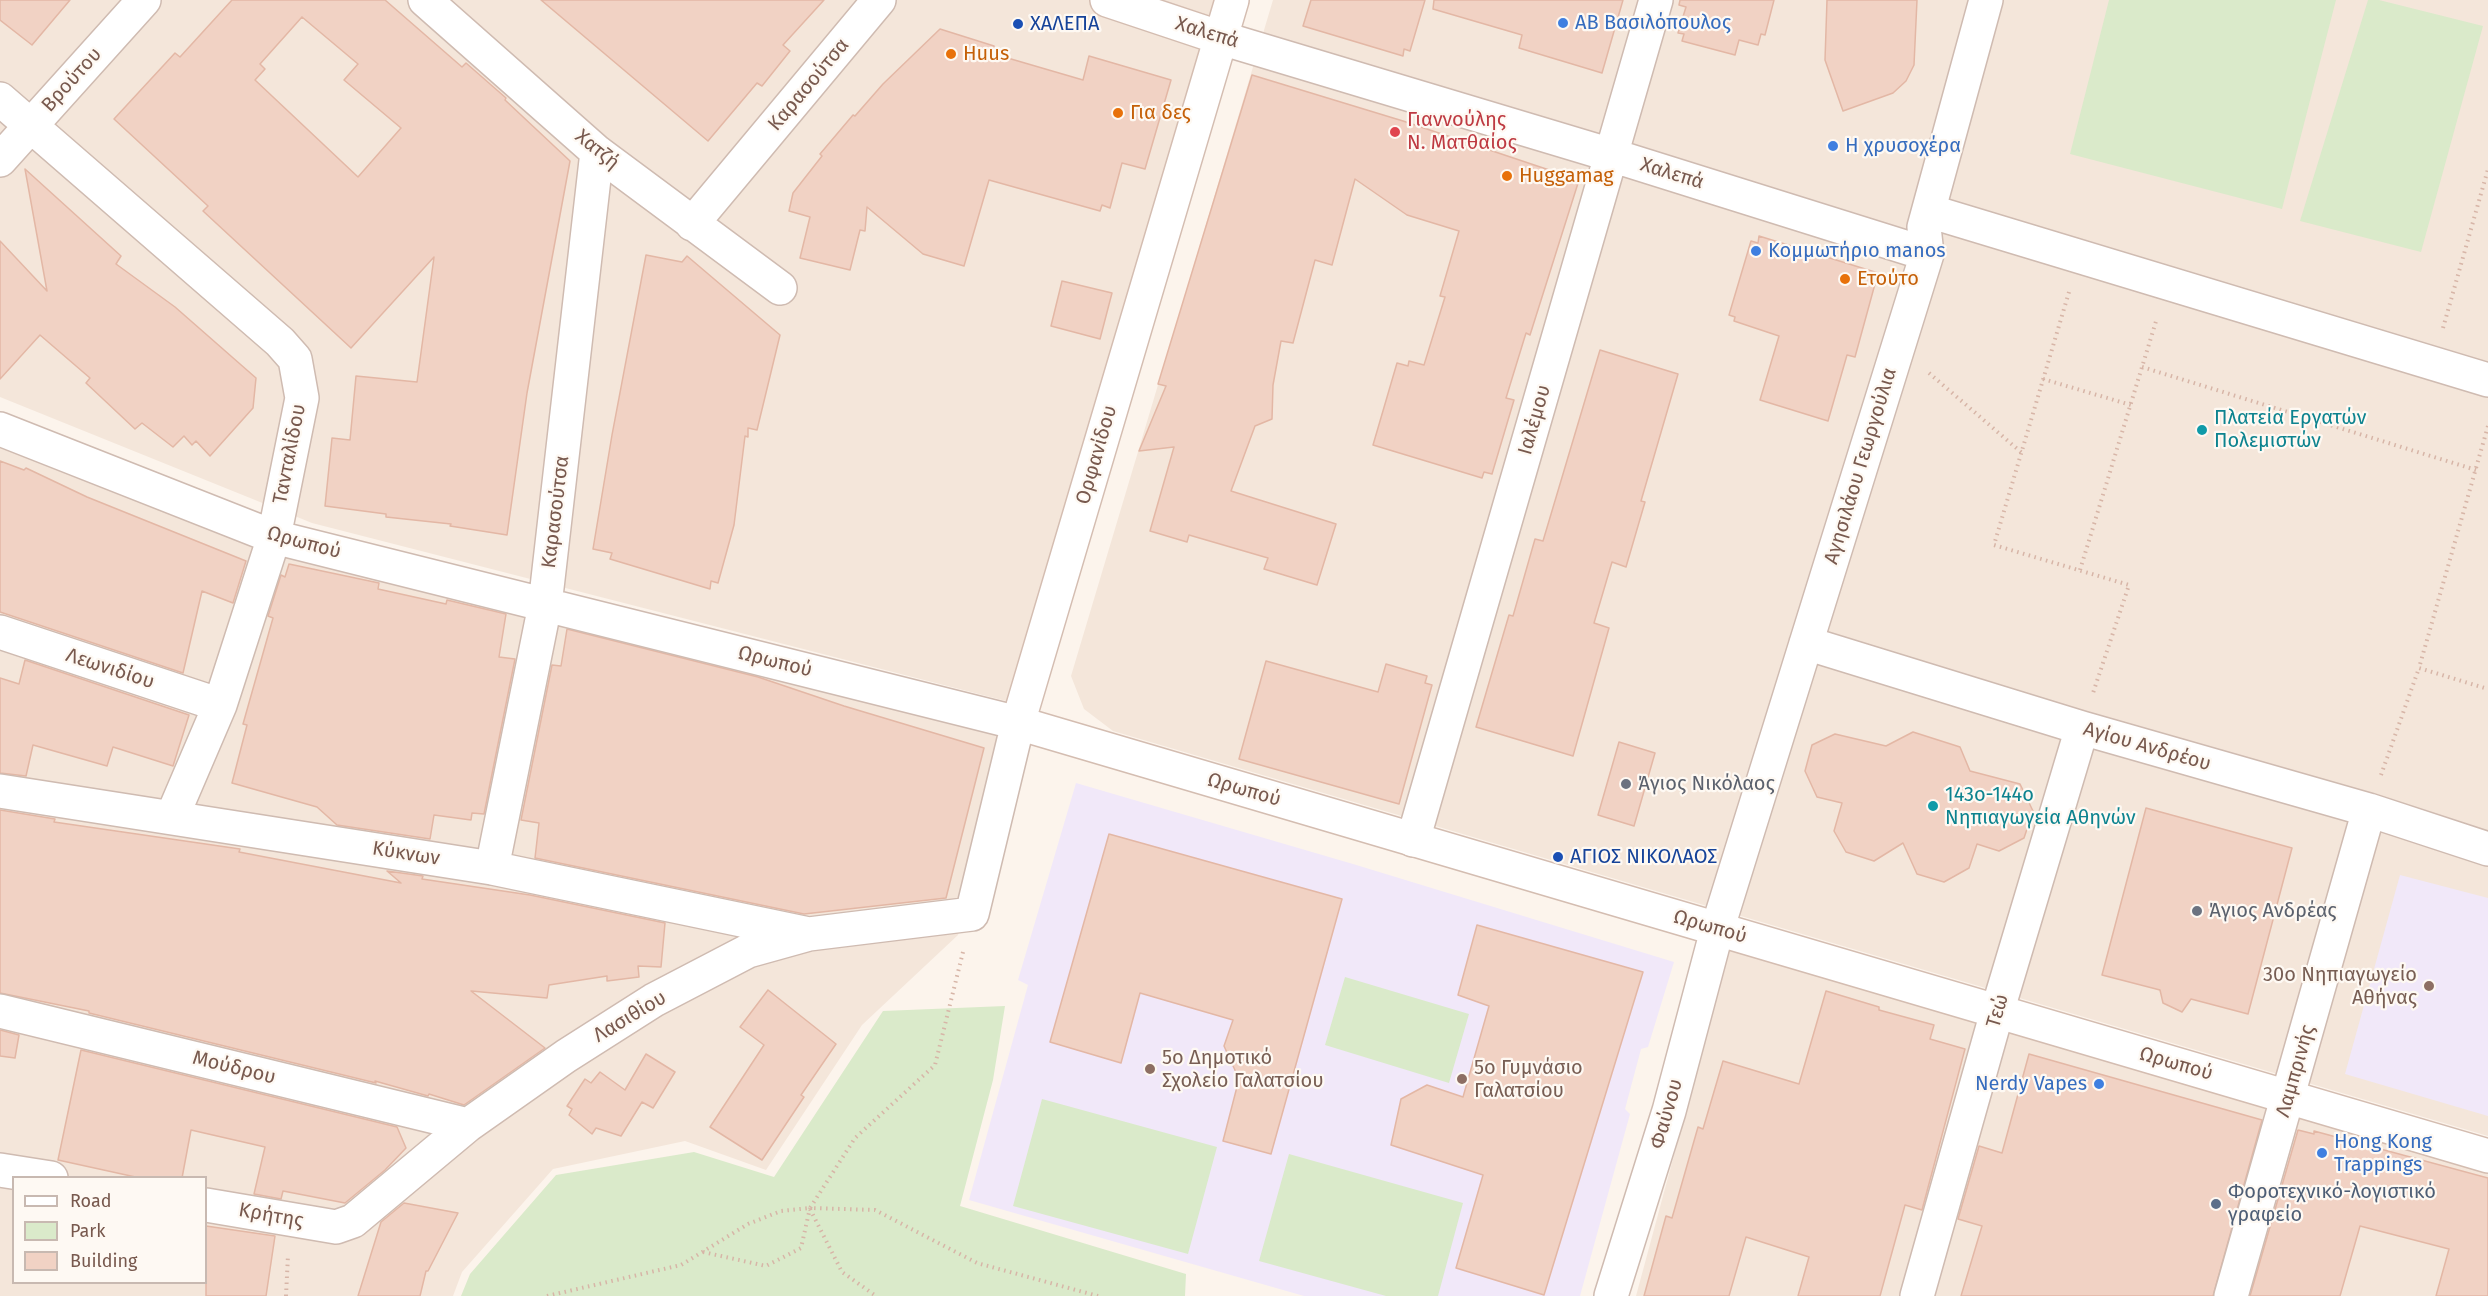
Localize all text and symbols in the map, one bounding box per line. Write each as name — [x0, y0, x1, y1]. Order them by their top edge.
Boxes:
place label: ΑΒ Βασιλόπουλος — [1575, 11, 1731, 35]
place label: ΧΑΛΕΠΑ — [1030, 12, 1099, 36]
street label: Χαλεπά — [1172, 12, 1242, 54]
marker: ΑΒ Βασιλόπουλος — [1556, 16, 1570, 30]
marker: ΧΑΛΕΠΑ — [1011, 17, 1025, 31]
street label: Καρασούτσα — [763, 34, 855, 136]
place label: Huus — [963, 42, 1009, 66]
street label: Βρούτου — [37, 43, 107, 117]
marker: Huus — [944, 47, 958, 61]
place label: Για δες — [1130, 101, 1191, 125]
marker: Για δες — [1111, 106, 1125, 120]
place label: Γιαννούλης Ν. Ματθαίος — [1407, 108, 1517, 155]
street label: Χατζή — [570, 125, 624, 175]
marker: Γιαννούλης Ν. Ματθαίος — [1388, 125, 1402, 139]
place label: Η χρυσοχέρα — [1845, 134, 1961, 158]
marker: Η χρυσοχέρα — [1826, 139, 1840, 153]
street label: Χαλεπά — [1637, 153, 1707, 195]
place label: Huggamag — [1519, 164, 1614, 188]
marker: Huggamag — [1500, 169, 1514, 183]
place label: Κομμωτήριο manos — [1768, 239, 1946, 263]
marker: Κομμωτήριο manos — [1749, 244, 1763, 258]
place label: Ετούτο — [1857, 267, 1919, 291]
marker: Ετούτο — [1838, 272, 1852, 286]
street label: Αγησιλάου Γεωργούλια — [1820, 365, 1902, 567]
street label: Ιαλέμου — [1514, 382, 1556, 458]
street label: Τανταλίδου — [269, 402, 311, 506]
street label: Ορφανίδου — [1071, 403, 1123, 507]
place label: Πλατεία Εργατών Πολεμιστών — [2214, 406, 2366, 453]
marker: Πλατεία Εργατών Πολεμιστών — [2195, 423, 2209, 437]
street label: Καρασούτσα — [537, 454, 575, 570]
street label: Ωρωπού — [264, 522, 344, 564]
street label: Ωρωπού — [735, 641, 815, 683]
street label: Λεωνιδίου — [63, 643, 157, 695]
street label: Αγίου Ανδρέου — [2081, 717, 2213, 777]
street label: Ωρωπού — [1204, 768, 1284, 812]
place label: Άγιος Νικόλαος — [1638, 772, 1775, 796]
marker: Άγιος Νικόλαος — [1619, 777, 1633, 791]
place label: 143ο-144ο Νηπιαγωγεία Αθηνών — [1945, 783, 2136, 830]
marker: 143ο-144ο Νηπιαγωγεία Αθηνών — [1926, 799, 1940, 813]
street label: Κύκνων — [370, 837, 442, 871]
place label: ΑΓΙΟΣ ΝΙΚΟΛΑΟΣ — [1570, 845, 1717, 869]
marker: ΑΓΙΟΣ ΝΙΚΟΛΑΟΣ — [1551, 850, 1565, 864]
place label: Άγιος Ανδρέας — [2209, 899, 2337, 923]
marker: Άγιος Ανδρέας — [2190, 904, 2204, 918]
street label: Ωρωπού — [1670, 905, 1750, 949]
place label: 30ο Νηπιαγωγείο Αθήνας — [2263, 963, 2417, 1010]
marker: 30ο Νηπιαγωγείο Αθήνας — [2422, 979, 2436, 993]
street label: Λασιθίου — [589, 986, 671, 1048]
street label: Τεώ — [1982, 991, 2014, 1031]
street label: Λαμπρινής — [2271, 1022, 2321, 1120]
street label: Ωρωπού — [2136, 1042, 2216, 1086]
street label: Μούδρου — [190, 1046, 278, 1090]
place label: 5ο Δημοτικό Σχολείο Γαλατσίου — [1162, 1046, 1324, 1093]
place label: 5ο Γυμνάσιο Γαλατσίου — [1474, 1056, 1583, 1103]
marker: 5ο Δημοτικό Σχολείο Γαλατσίου — [1143, 1062, 1157, 1076]
marker: 5ο Γυμνάσιο Γαλατσίου — [1455, 1072, 1469, 1086]
place label: Nerdy Vapes — [1975, 1072, 2087, 1096]
street label: Φαύνου — [1646, 1076, 1688, 1152]
marker: Nerdy Vapes — [2092, 1077, 2106, 1091]
place label: Hong Kong Trappings — [2334, 1130, 2432, 1177]
marker: Hong Kong Trappings — [2315, 1146, 2329, 1160]
legend — [12, 1176, 207, 1284]
place label: Φοροτεχνικό-λογιστικό γραφείο — [2228, 1180, 2436, 1227]
text: Road — [70, 1190, 112, 1212]
marker: Φοροτεχνικό-λογιστικό γραφείο — [2209, 1197, 2223, 1211]
street label: Κρήτης — [237, 1198, 305, 1234]
text: Park — [70, 1220, 105, 1242]
text: Building — [70, 1250, 137, 1272]

